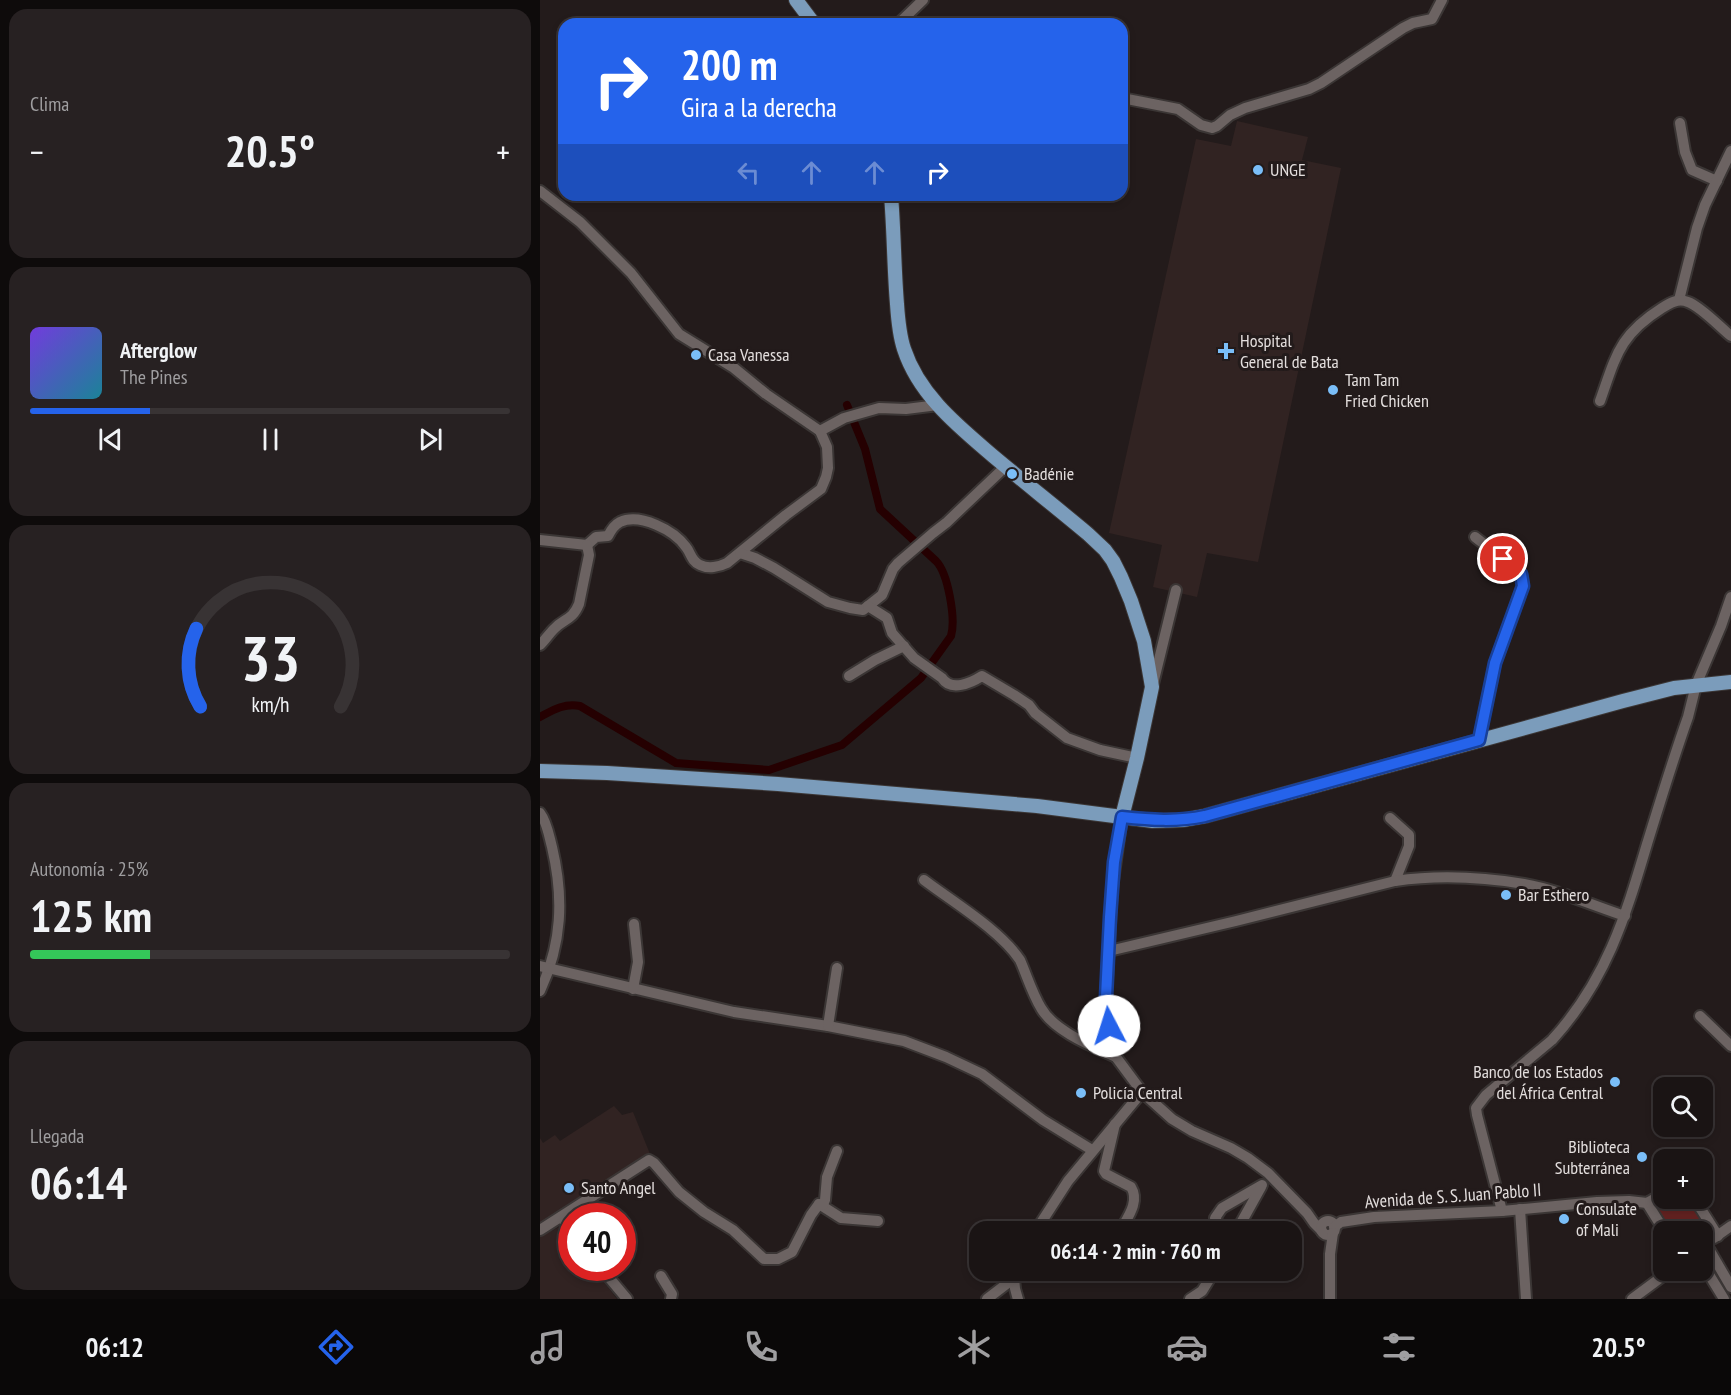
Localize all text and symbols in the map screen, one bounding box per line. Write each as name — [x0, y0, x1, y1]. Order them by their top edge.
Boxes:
text: 200 m — [681, 37, 778, 92]
icon: right — [582, 42, 660, 120]
text: Gira a la derecha — [681, 90, 837, 124]
text: Clima — [30, 91, 69, 117]
text: 20.5° — [225, 121, 315, 179]
text: − — [30, 130, 44, 173]
text: + — [496, 130, 510, 173]
icon: left — [732, 156, 765, 189]
icon: ahead — [795, 156, 828, 189]
icon: ahead — [858, 156, 891, 189]
icon: right — [921, 156, 954, 189]
place label: UNGE — [1270, 158, 1306, 181]
marker: UNGE — [1251, 163, 1265, 177]
place label: Hospital General de Bata — [1240, 329, 1339, 373]
text: Afterglow — [120, 336, 197, 364]
marker: Hospital General de Bata — [1217, 342, 1235, 360]
place label: Casa Vanessa — [708, 343, 789, 366]
marker: Casa Vanessa — [689, 348, 703, 362]
text: The Pines — [120, 364, 187, 390]
place label: Tam Tam Fried Chicken — [1345, 368, 1429, 412]
marker: Tam Tam Fried Chicken — [1326, 383, 1340, 397]
icon: previous — [94, 423, 127, 456]
icon: pause — [254, 423, 287, 456]
icon: next — [414, 423, 447, 456]
place label: Badénie — [1024, 462, 1074, 485]
marker: Badénie — [1005, 467, 1019, 481]
pin — [1477, 533, 1528, 584]
icon: arrive — [1486, 542, 1519, 575]
text: 33 — [240, 617, 300, 698]
text: km/h — [251, 690, 289, 718]
text: Autonomía · 25% — [30, 856, 148, 882]
place label: Bar Esthero — [1518, 883, 1589, 906]
text: 125 km — [30, 886, 152, 944]
marker: Bar Esthero — [1499, 888, 1513, 902]
position arrow — [1077, 994, 1141, 1058]
place label: Banco de los Estados del África Central — [1473, 1060, 1604, 1104]
marker: Banco de los Estados del África Central — [1608, 1075, 1622, 1089]
map controls — [1653, 1077, 1713, 1281]
button: search — [1653, 1077, 1713, 1137]
place label: Policía Central — [1093, 1081, 1183, 1104]
marker: Policía Central — [1074, 1086, 1088, 1100]
text: Llegada — [30, 1123, 84, 1149]
place label: Biblioteca Subterránea — [1555, 1135, 1630, 1179]
button: + — [1653, 1149, 1713, 1209]
marker: Biblioteca Subterránea — [1635, 1150, 1649, 1164]
text: 06:14 — [30, 1153, 127, 1211]
place label: Santo Angel — [581, 1176, 656, 1199]
street label: Avenida de S. S. Juan Pablo II — [1364, 1178, 1542, 1213]
marker: Santo Angel — [562, 1181, 576, 1195]
place label: Consulate of Mali — [1576, 1197, 1637, 1241]
speed limit sign: 40 — [558, 1203, 636, 1281]
marker: Consulate of Mali — [1557, 1212, 1571, 1226]
button: − — [1653, 1221, 1713, 1281]
text: 06:14 · 2 min · 760 m — [1050, 1237, 1221, 1265]
icon: directions — [315, 1326, 357, 1368]
icon: music — [527, 1326, 569, 1368]
icon: phone — [740, 1326, 782, 1368]
icon: climate — [953, 1326, 995, 1368]
icon: car — [1166, 1326, 1208, 1368]
icon: filters — [1378, 1326, 1420, 1368]
text: 06:12 — [85, 1330, 144, 1364]
text: 20.5° — [1591, 1330, 1646, 1364]

